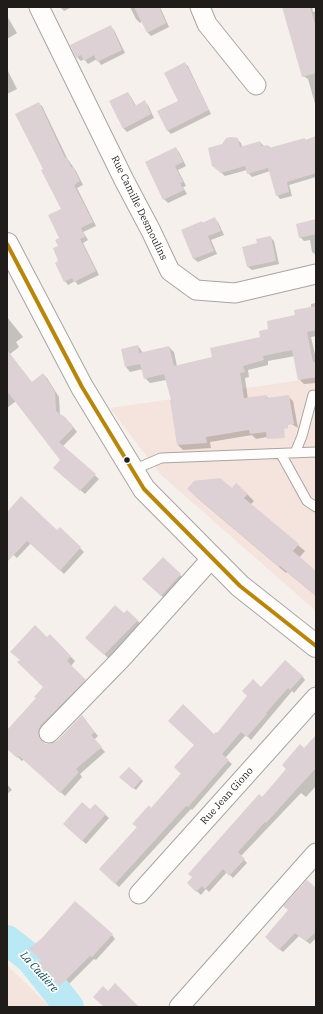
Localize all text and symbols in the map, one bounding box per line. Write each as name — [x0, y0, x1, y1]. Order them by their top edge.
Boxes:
street label: Rue Camille Desmoulins — [108, 154, 170, 262]
unlabelled marker — [122, 455, 132, 465]
street label: Rue Jean Giono — [198, 765, 256, 827]
water label: La Cadière — [17, 949, 61, 995]

